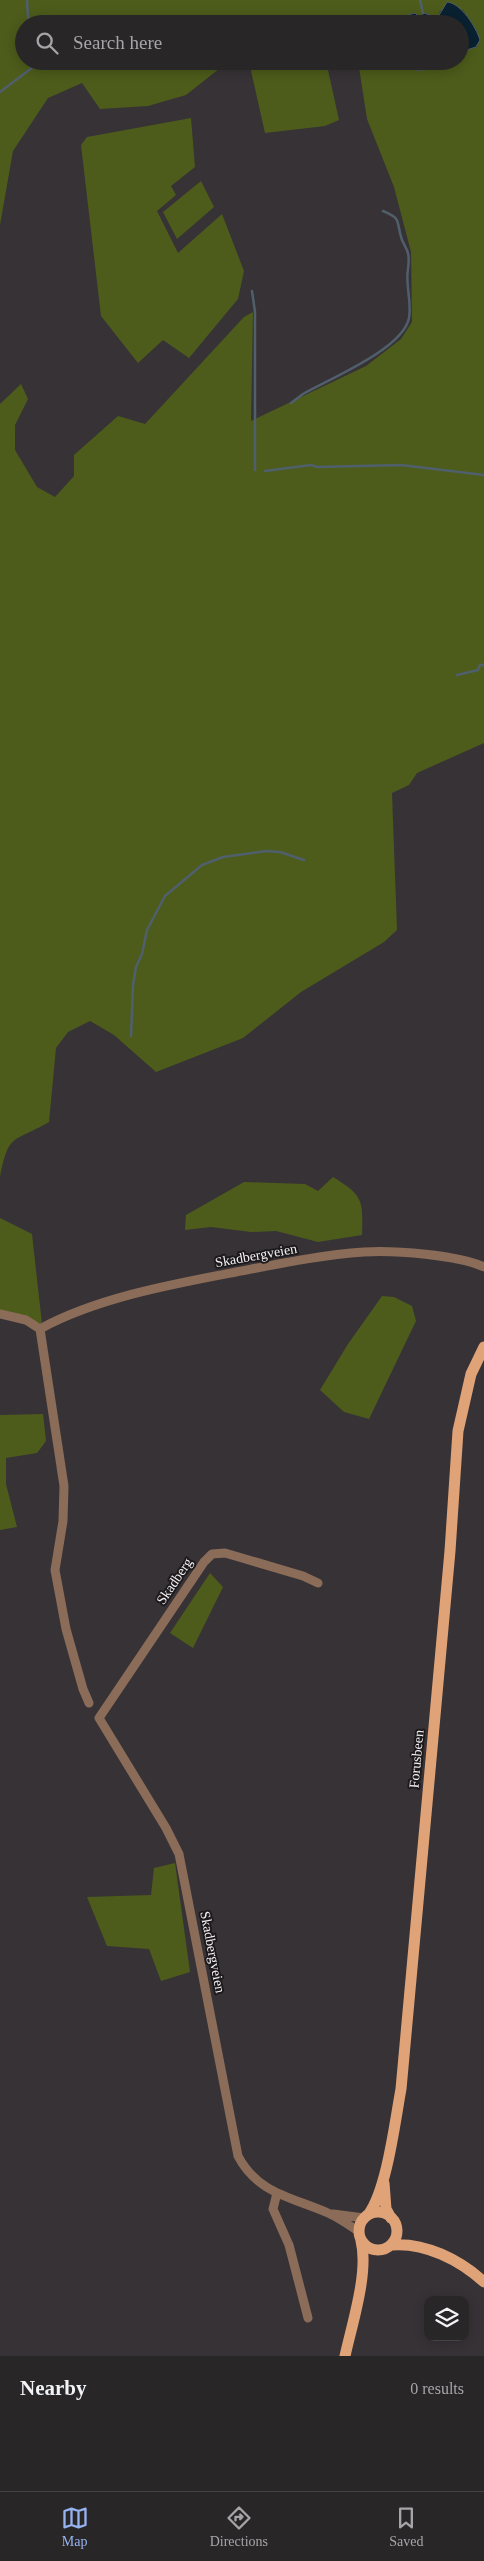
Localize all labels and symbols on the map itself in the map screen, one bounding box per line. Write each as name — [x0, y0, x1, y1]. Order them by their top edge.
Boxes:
street label: Skadbergveien — [214, 1241, 298, 1270]
street label: Skadberg — [153, 1555, 195, 1607]
street label: Forusbeen — [406, 1729, 427, 1789]
street label: Skadbergveien — [197, 1910, 228, 1994]

